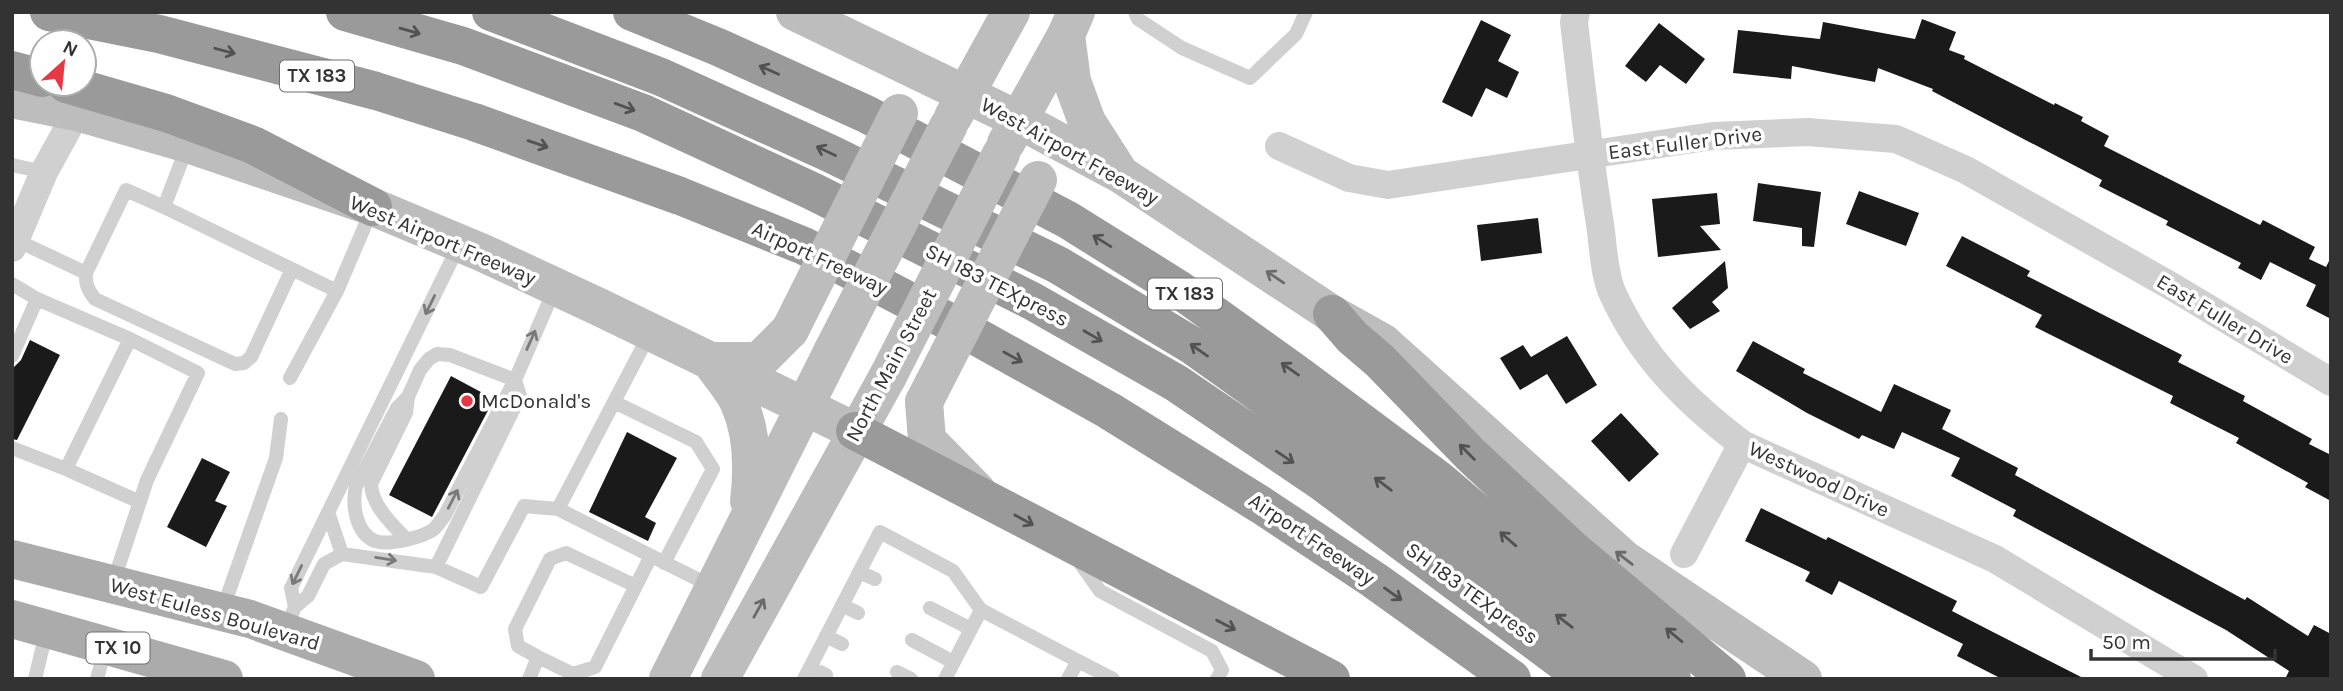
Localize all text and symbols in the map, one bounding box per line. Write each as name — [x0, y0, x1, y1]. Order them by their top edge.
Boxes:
one-way arrow — [399, 25, 421, 38]
north arrow — [28, 28, 98, 98]
text: N — [59, 36, 81, 62]
one-way arrow — [214, 46, 236, 59]
road number: TX 183 — [280, 60, 354, 92]
one-way arrow — [759, 63, 780, 77]
street label: West Airport Freeway — [977, 92, 1163, 210]
one-way arrow — [613, 101, 635, 114]
street label: East Fuller Drive — [1607, 122, 1763, 164]
one-way arrow — [527, 139, 549, 151]
one-way arrow — [815, 144, 837, 157]
street label: West Airport Freeway — [346, 190, 540, 290]
street label: Airport Freeway — [748, 216, 892, 300]
one-way arrow — [1093, 234, 1113, 248]
street label: SH 183 TEXpress — [921, 239, 1073, 331]
one-way arrow — [1266, 269, 1285, 284]
street label: East Fuller Drive — [2153, 269, 2297, 369]
road number: TX 183 — [1148, 278, 1222, 310]
street label: North Main Street — [841, 284, 942, 446]
one-way arrow — [423, 294, 436, 315]
one-way arrow — [525, 330, 538, 352]
one-way arrow — [1082, 330, 1103, 343]
one-way arrow — [1190, 343, 1209, 357]
one-way arrow — [1003, 350, 1023, 364]
one-way arrow — [1281, 362, 1300, 376]
place label: McDonald's — [481, 389, 591, 413]
marker: McDonald's — [459, 393, 475, 409]
street label: Westwood Drive — [1745, 436, 1893, 522]
one-way arrow — [1459, 443, 1476, 460]
one-way arrow — [1275, 450, 1294, 464]
one-way arrow — [1374, 476, 1393, 491]
street label: Airport Freeway — [1244, 488, 1380, 590]
one-way arrow — [447, 489, 461, 510]
one-way arrow — [1013, 514, 1034, 527]
one-way arrow — [1499, 531, 1517, 547]
street label: SH 183 TEXpress — [1401, 537, 1543, 649]
one-way arrow — [1616, 551, 1634, 566]
one-way arrow — [374, 553, 397, 566]
one-way arrow — [290, 564, 304, 585]
street label: West Euless Boulevard — [107, 573, 323, 655]
one-way arrow — [1383, 587, 1402, 601]
one-way arrow — [753, 598, 766, 619]
one-way arrow — [1555, 614, 1574, 629]
one-way arrow — [1215, 618, 1236, 632]
scale bar — [2091, 618, 2275, 662]
one-way arrow — [1666, 627, 1684, 643]
text: 50 m — [2102, 630, 2151, 654]
road number: TX 10 — [86, 632, 150, 664]

